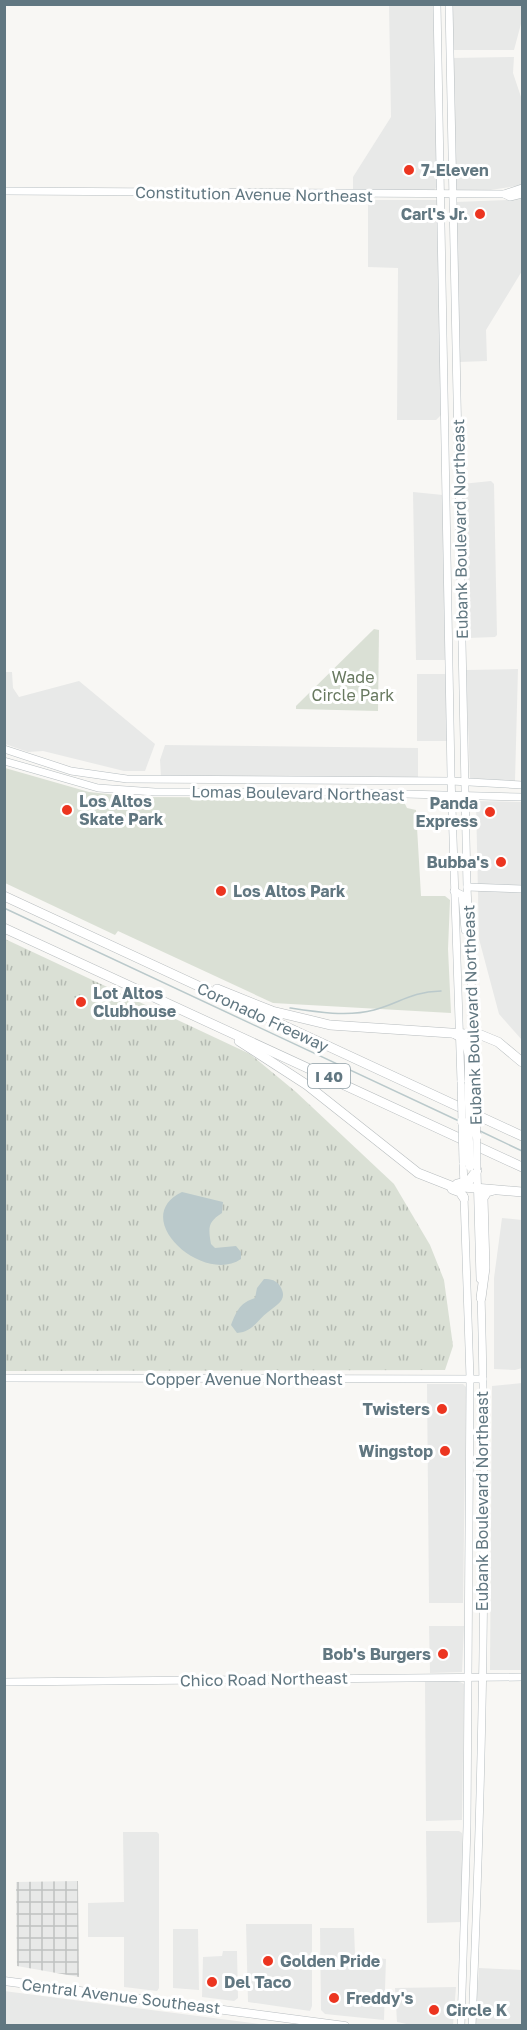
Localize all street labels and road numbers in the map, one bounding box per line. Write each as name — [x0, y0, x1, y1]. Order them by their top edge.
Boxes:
street label: Constitution Avenue Northeast — [135, 182, 373, 206]
street label: Eubank Boulevard Northeast — [448, 419, 472, 639]
street label: Lomas Boulevard Northeast — [191, 781, 405, 805]
street label: Eubank Boulevard Northeast — [458, 905, 486, 1125]
street label: Coronado Freeway — [194, 978, 332, 1056]
road number: I 40 — [308, 1064, 350, 1088]
street label: Copper Avenue Northeast — [145, 1369, 343, 1389]
street label: Eubank Boulevard Northeast — [472, 1391, 492, 1611]
street label: Chico Road Northeast — [180, 1668, 348, 1690]
street label: Central Avenue Southeast — [21, 1974, 221, 2018]

